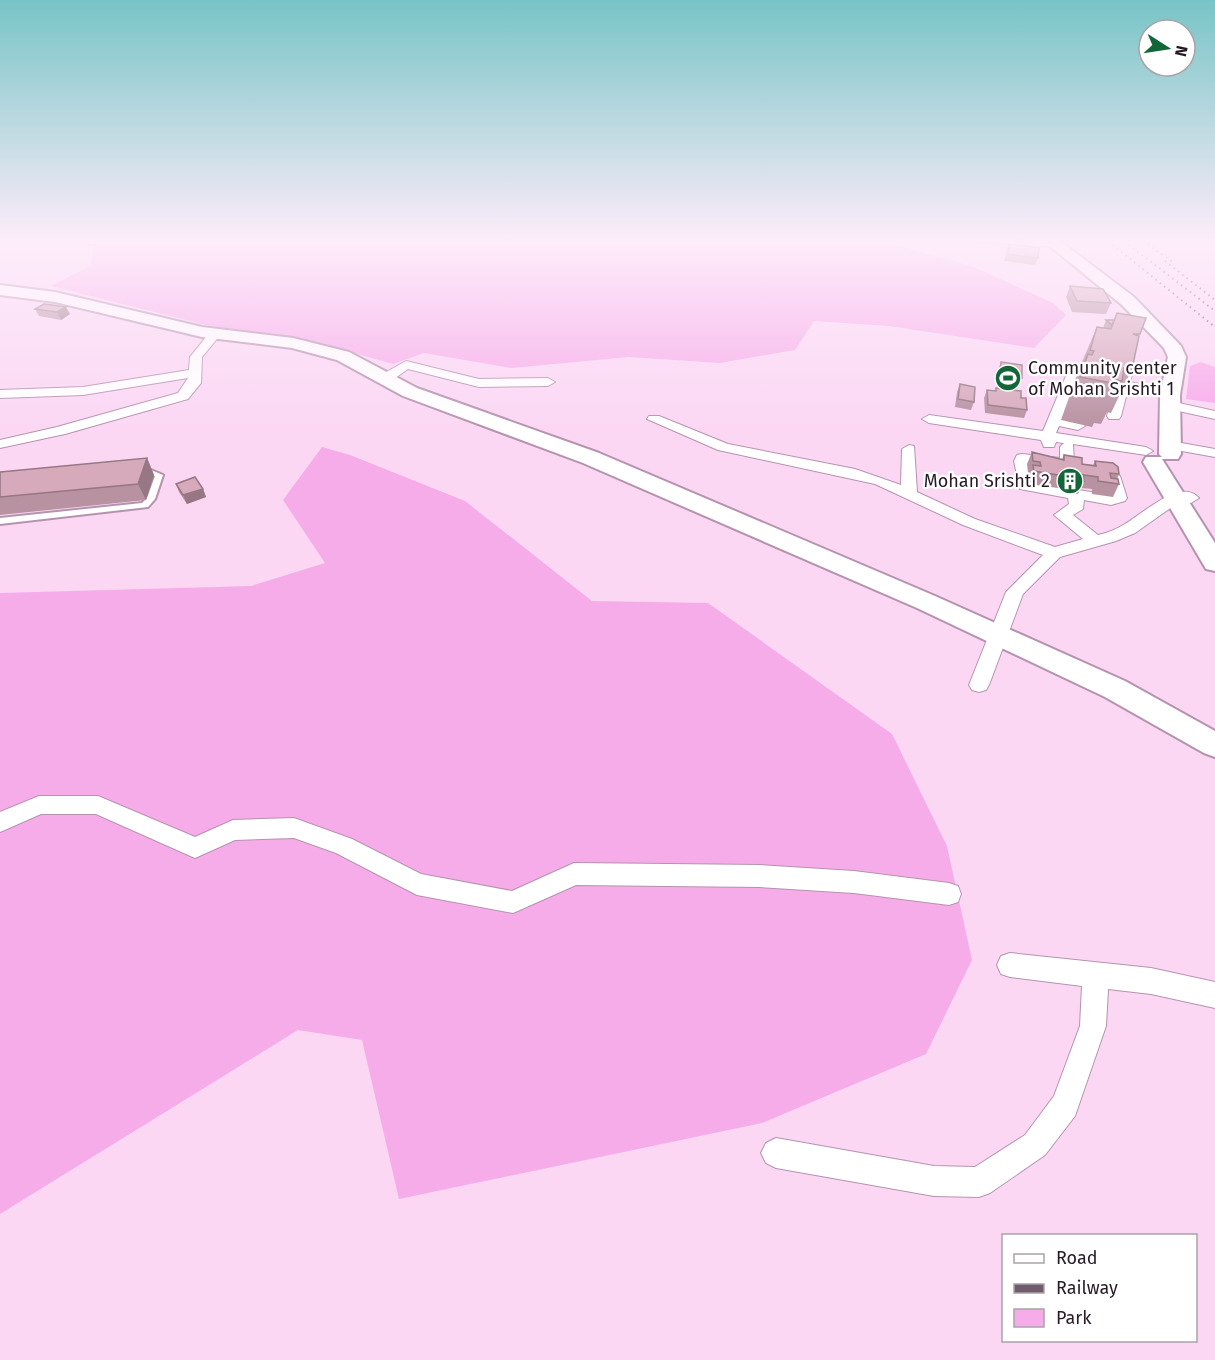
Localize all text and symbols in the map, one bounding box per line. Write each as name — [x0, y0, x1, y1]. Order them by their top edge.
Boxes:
north arrow — [1137, 18, 1197, 78]
text: N — [1171, 44, 1192, 58]
place label: Community center of Mohan Srishti 1 — [1028, 357, 1177, 400]
sports icon: Community center of Mohan Srishti 1 — [993, 363, 1023, 393]
building icon: Mohan Srishti 2 — [1055, 466, 1085, 496]
place label: Mohan Srishti 2 — [924, 470, 1050, 492]
legend — [1002, 1234, 1197, 1342]
text: Road — [1056, 1247, 1098, 1269]
text: Railway — [1056, 1277, 1118, 1299]
text: Park — [1056, 1307, 1092, 1329]

